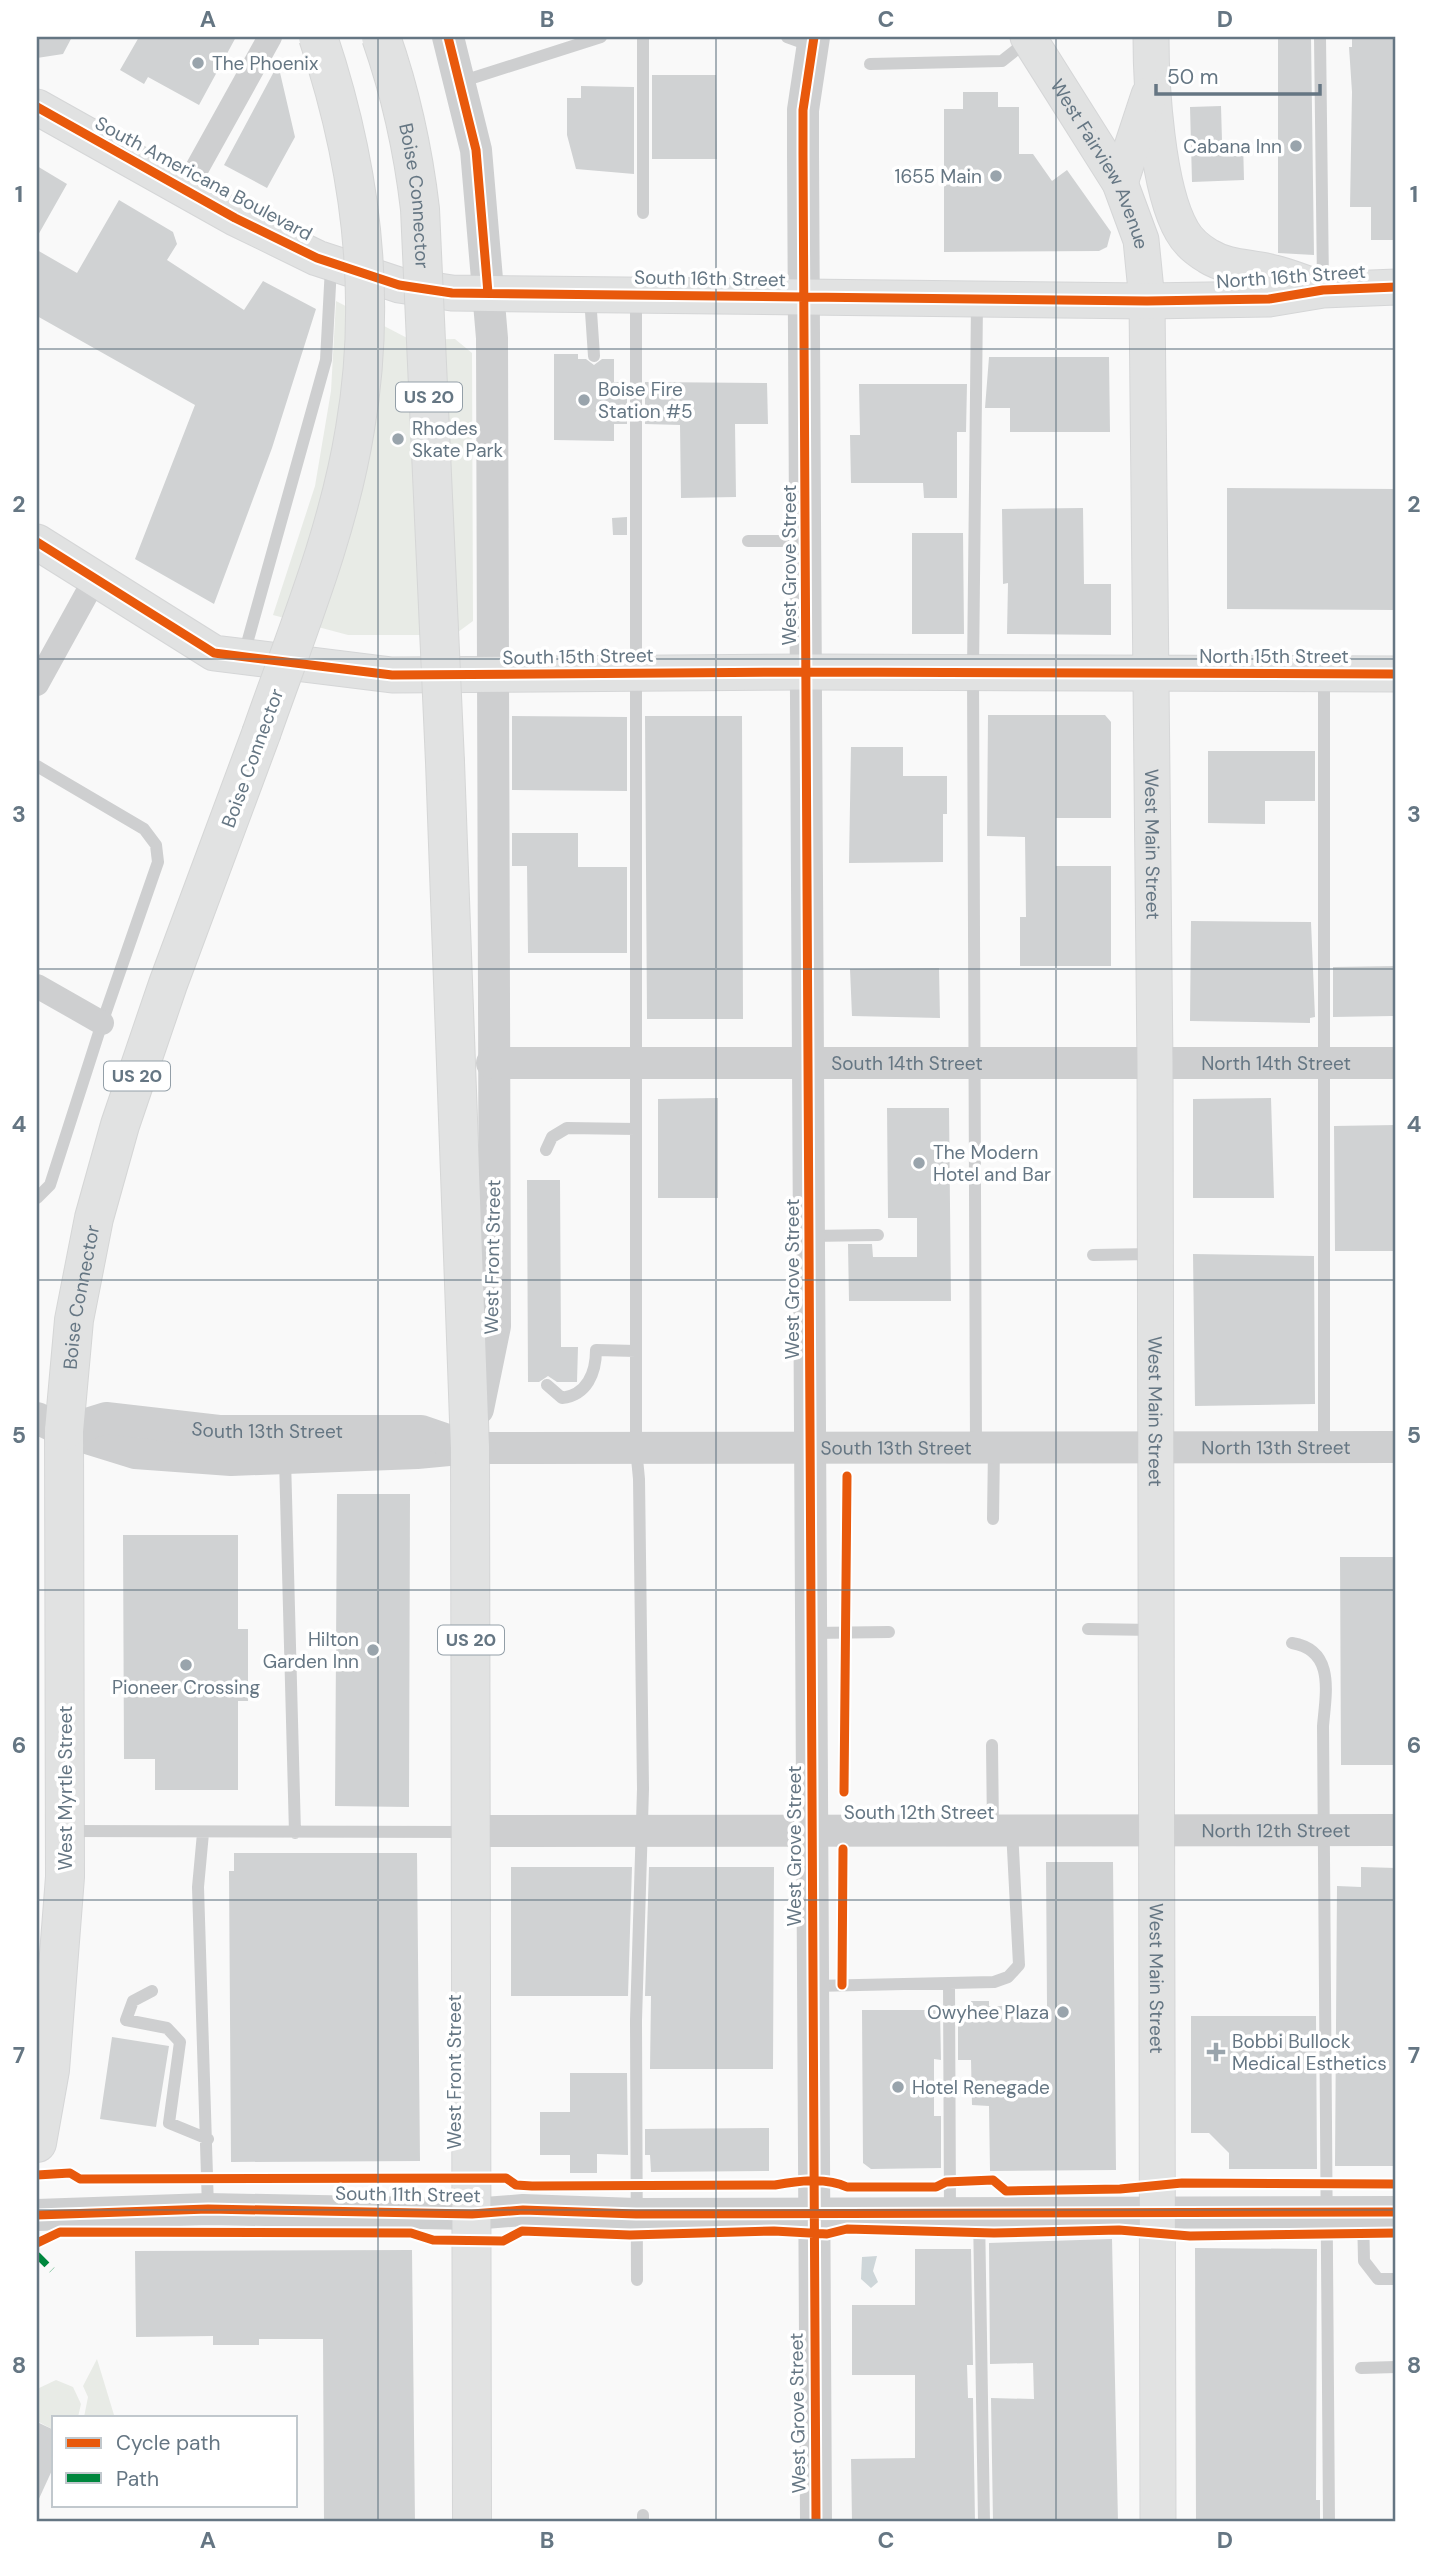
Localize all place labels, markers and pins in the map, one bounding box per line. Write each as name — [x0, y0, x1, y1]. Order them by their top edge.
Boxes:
place label: The Phoenix — [212, 51, 319, 76]
marker: The Phoenix — [190, 55, 206, 71]
place label: Cabana Inn — [1183, 134, 1282, 159]
marker: Cabana Inn — [1288, 138, 1304, 154]
place label: 1655 Main — [895, 164, 982, 189]
marker: 1655 Main — [988, 168, 1004, 184]
place label: Boise Fire Station #5 — [598, 377, 693, 424]
marker: Boise Fire Station #5 — [576, 392, 592, 408]
place label: Rhodes Skate Park — [412, 416, 504, 463]
marker: Rhodes Skate Park — [390, 431, 406, 447]
place label: The Modern Hotel and Bar — [933, 1140, 1051, 1187]
marker: The Modern Hotel and Bar — [911, 1155, 927, 1171]
place label: Hilton Garden Inn — [263, 1627, 359, 1674]
marker: Hilton Garden Inn — [365, 1642, 381, 1658]
marker: Pioneer Crossing — [178, 1657, 194, 1673]
place label: Pioneer Crossing — [112, 1675, 260, 1700]
place label: Owyhee Plaza — [927, 2000, 1049, 2025]
marker: Owyhee Plaza — [1055, 2004, 1071, 2020]
place label: Bobbi Bullock Medical Esthetics — [1232, 2029, 1387, 2076]
marker: Bobbi Bullock Medical Esthetics — [1206, 2042, 1226, 2062]
place label: Hotel Renegade — [912, 2075, 1050, 2100]
marker: Hotel Renegade — [890, 2079, 906, 2095]

